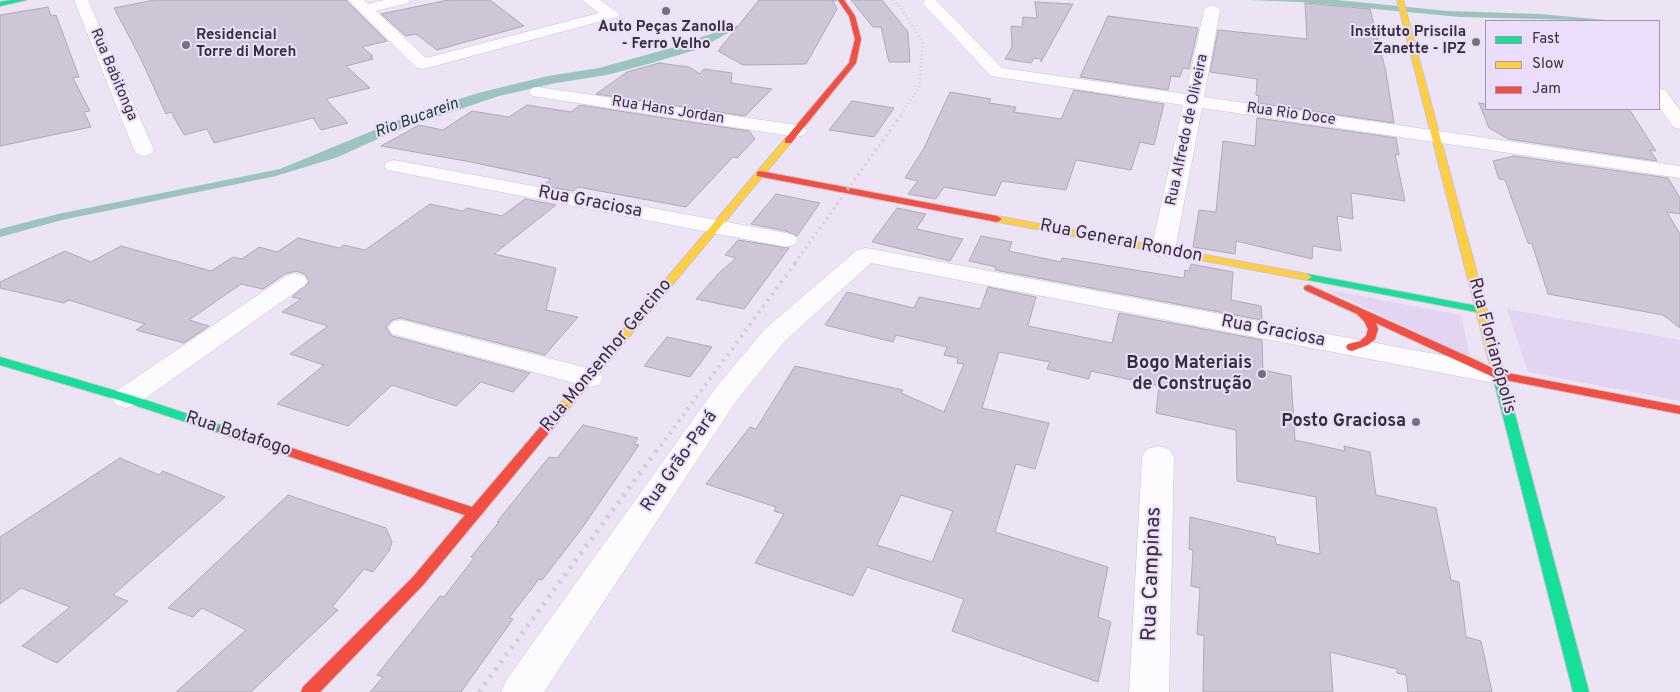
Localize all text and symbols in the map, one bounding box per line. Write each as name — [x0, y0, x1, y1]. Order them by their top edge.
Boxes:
marker: Auto Peças Zanolla - Ferro Velho — [660, 5, 672, 17]
place label: Auto Peças Zanolla - Ferro Velho — [598, 19, 734, 54]
legend — [1485, 20, 1660, 110]
place label: Instituto Priscila Zanette - IPZ — [1350, 24, 1466, 59]
street label: Rua Babitonga — [85, 26, 141, 124]
place label: Residencial Torre di Moreh — [196, 27, 296, 62]
text: Fast — [1532, 30, 1560, 49]
marker: Instituto Priscila Zanette - IPZ — [1470, 36, 1482, 48]
marker: Residencial Torre di Moreh — [180, 39, 192, 51]
street label: Rua Alfredo de Oliveira — [1163, 53, 1213, 207]
text: Slow — [1532, 55, 1564, 74]
text: Jam — [1532, 80, 1561, 99]
street label: Rua Hans Jordan — [610, 93, 726, 129]
water label: Rio Bucarein — [373, 95, 461, 143]
street label: Rua Rio Doce — [1245, 100, 1337, 130]
street label: Rua Graciosa — [536, 182, 644, 224]
street label: Rua General Rondon — [1038, 216, 1204, 268]
street label: Rua Monsenhor Gercino — [537, 275, 677, 437]
street label: Rua Florianópolis — [1462, 275, 1520, 417]
street label: Rua Graciosa — [1219, 311, 1327, 353]
place label: Bogo Materiais de Construção — [1126, 353, 1252, 396]
marker: Bogo Materiais de Construção — [1256, 368, 1268, 380]
street label: Rua Grão-Pará — [637, 407, 723, 517]
street label: Rua Botafogo — [183, 408, 293, 462]
place label: Posto Graciosa — [1281, 411, 1406, 433]
marker: Posto Graciosa — [1410, 416, 1422, 428]
street label: Rua Campinas — [1138, 506, 1168, 642]

